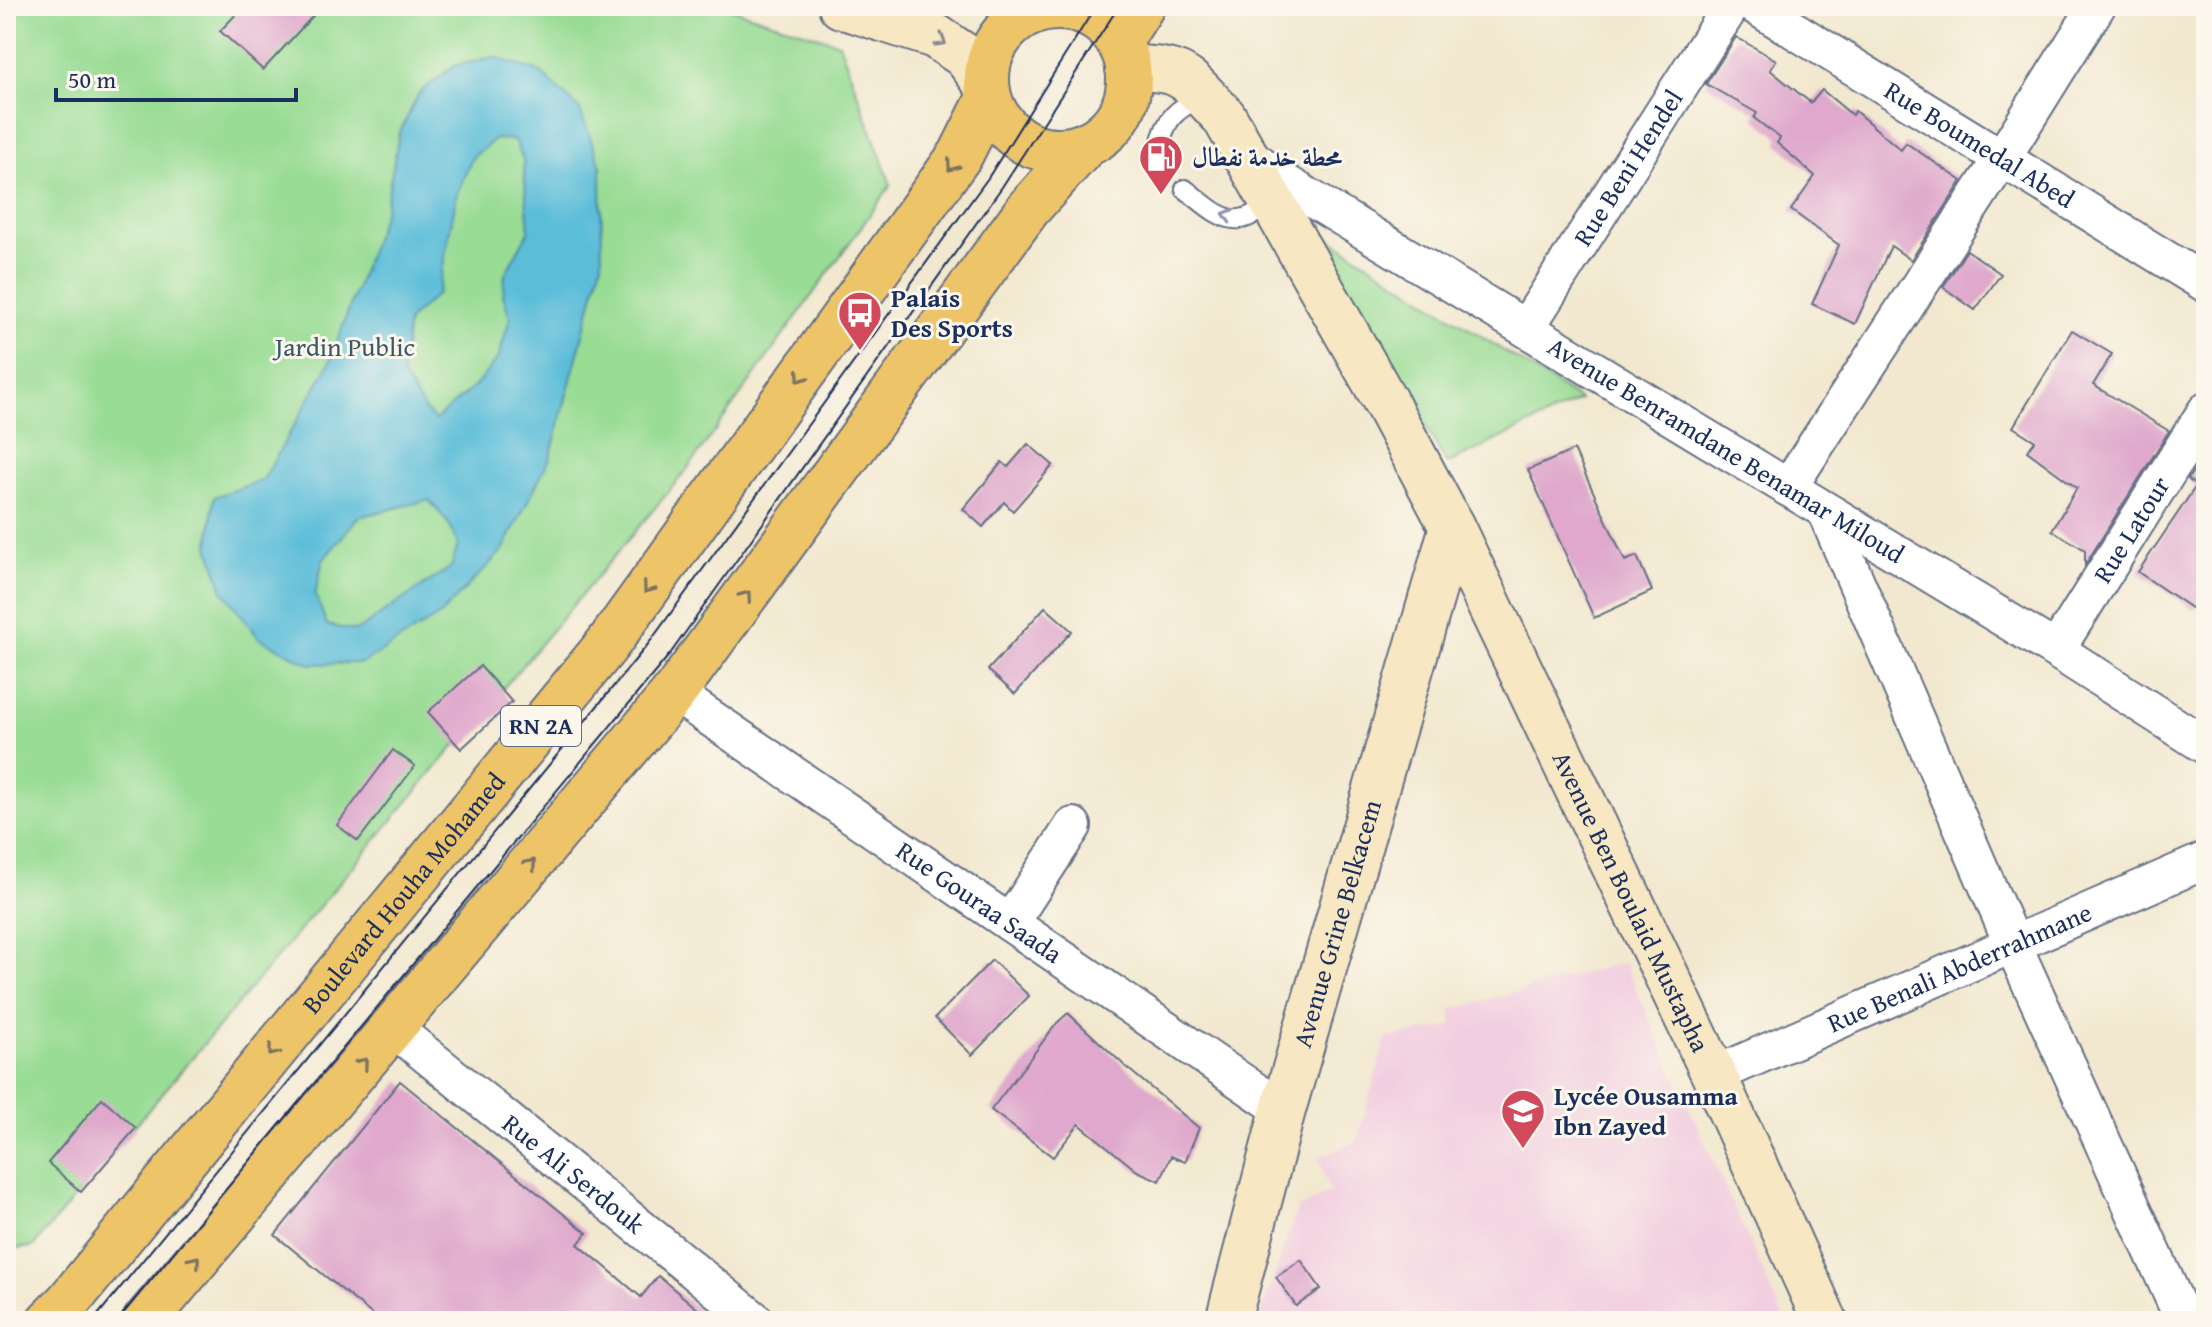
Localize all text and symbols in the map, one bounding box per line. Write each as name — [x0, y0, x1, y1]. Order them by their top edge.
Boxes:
one-way arrow — [932, 31, 947, 47]
scale bar — [56, 52, 296, 102]
text: 50 m — [68, 62, 116, 97]
street label: Rue Boumedal Abed — [1877, 71, 2083, 218]
street label: Rue Beni Hendel — [1563, 81, 1692, 253]
fuel station icon: محطة خدمة نفطال — [1137, 133, 1185, 196]
place label: محطة خدمة نفطال — [1192, 137, 1343, 176]
one-way arrow — [947, 157, 962, 172]
one-way arrow — [1222, 208, 1235, 224]
place label: Palais Des Sports — [891, 278, 1013, 347]
bus stop icon: Palais Des Sports — [836, 289, 884, 352]
street label: Avenue Benramdane Benamar Miloud — [1541, 326, 1912, 573]
park label: Jardin Public — [272, 327, 415, 366]
one-way arrow — [796, 369, 810, 383]
street label: Rue Latour — [2083, 468, 2179, 590]
one-way arrow — [644, 579, 658, 594]
one-way arrow — [736, 590, 751, 604]
road number: RN 2A — [501, 706, 581, 746]
street label: Avenue Ben Boulaid Mustapha — [1543, 744, 1721, 1059]
street label: Boulevard Houha Mohamed — [292, 763, 514, 1022]
street label: Avenue Grine Belkacem — [1282, 795, 1391, 1052]
street label: Rue Gouraa Saada — [889, 831, 1071, 973]
one-way arrow — [521, 858, 536, 873]
street label: Rue Benali Abderrahmane — [1821, 892, 2098, 1042]
one-way arrow — [269, 1042, 283, 1057]
one-way arrow — [353, 1057, 368, 1072]
place label: Lycée Ousamma Ibn Zayed — [1554, 1076, 1738, 1145]
school or university icon: Lycée Ousamma Ibn Zayed — [1499, 1087, 1547, 1150]
street label: Rue Ali Serdouk — [494, 1104, 654, 1243]
one-way arrow — [185, 1256, 200, 1270]

